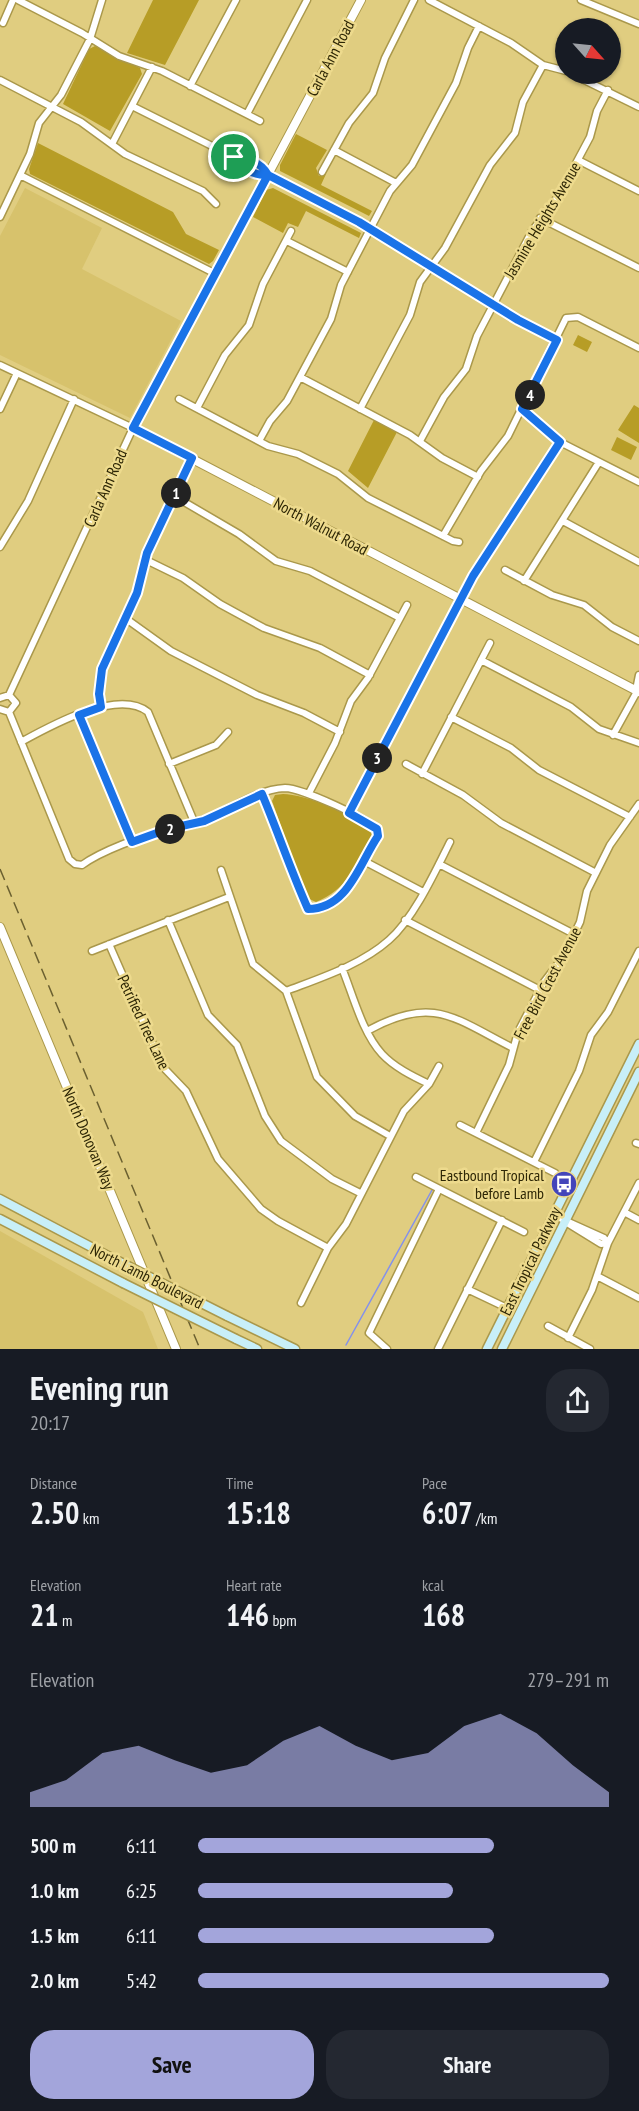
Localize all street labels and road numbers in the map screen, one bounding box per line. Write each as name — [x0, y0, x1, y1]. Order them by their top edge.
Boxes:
street label: Carla Ann Road — [302, 16, 358, 99]
street label: Jasmine Heights Avenue — [499, 158, 585, 283]
street label: Carla Ann Road — [79, 446, 131, 530]
street label: North Walnut Road — [270, 493, 372, 559]
street label: Free Bird Crest Avenue — [509, 923, 585, 1043]
street label: Petrified Tree Lane — [113, 971, 175, 1073]
street label: North Donovan Way — [58, 1084, 120, 1192]
street label: East Tropical Parkway — [495, 1203, 565, 1319]
street label: North Lamb Boulevard — [87, 1239, 207, 1313]

